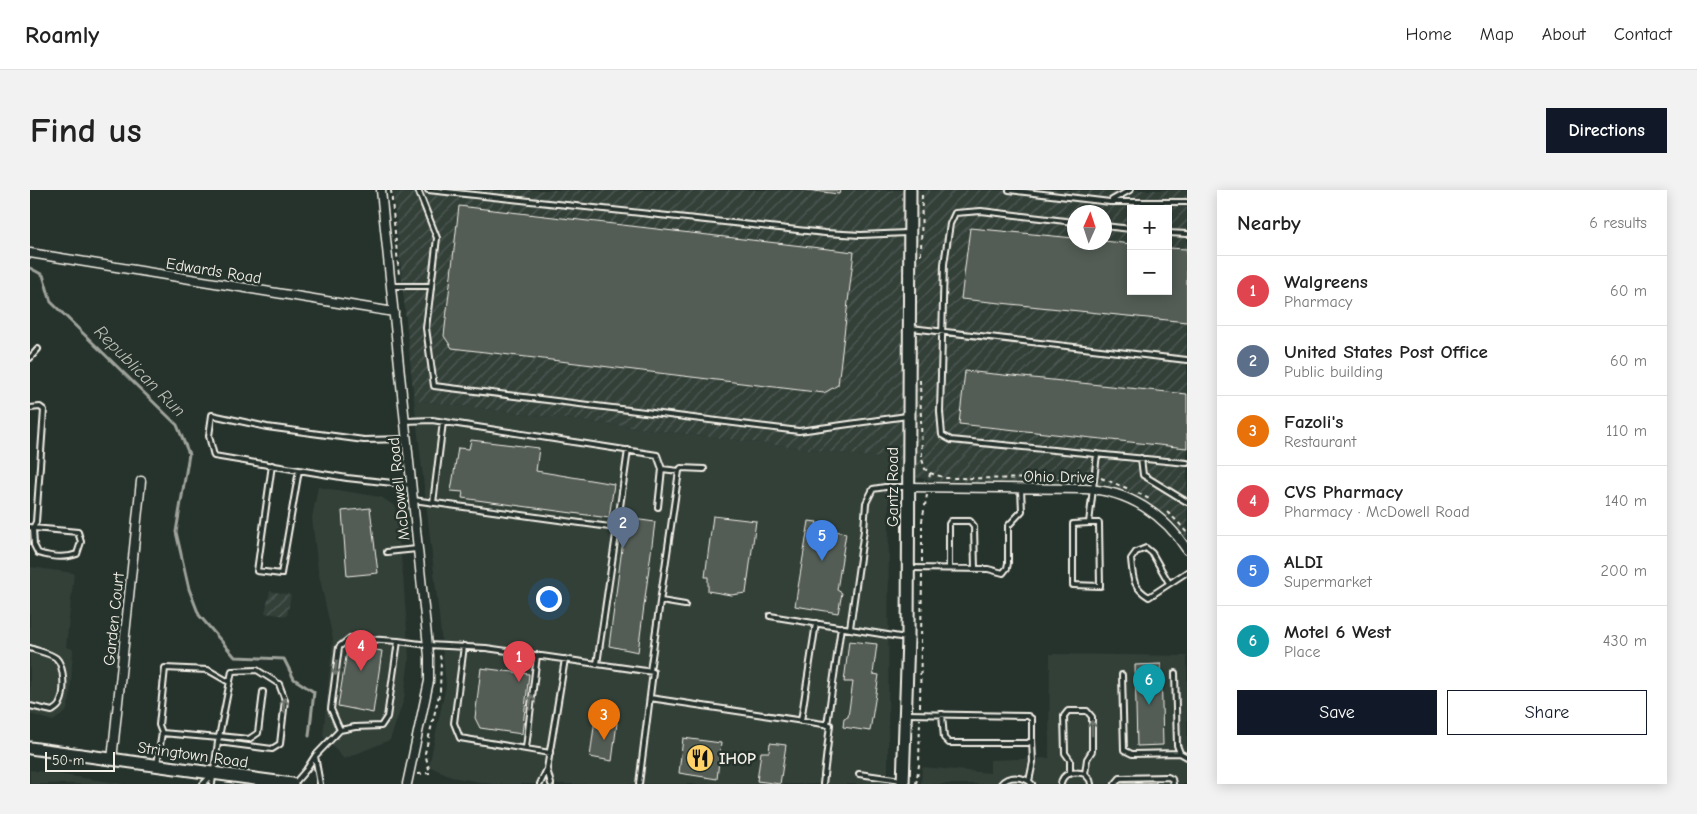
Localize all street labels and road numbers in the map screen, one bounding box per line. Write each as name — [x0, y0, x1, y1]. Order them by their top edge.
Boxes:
street label: Edwards Road — [165, 255, 263, 287]
street label: McDowell Road — [385, 436, 413, 541]
street label: Gantz Road — [884, 447, 902, 527]
street label: Ohio Drive — [1023, 467, 1095, 487]
street label: Garden Court — [100, 571, 128, 667]
street label: Stringtown Road — [136, 738, 249, 772]

